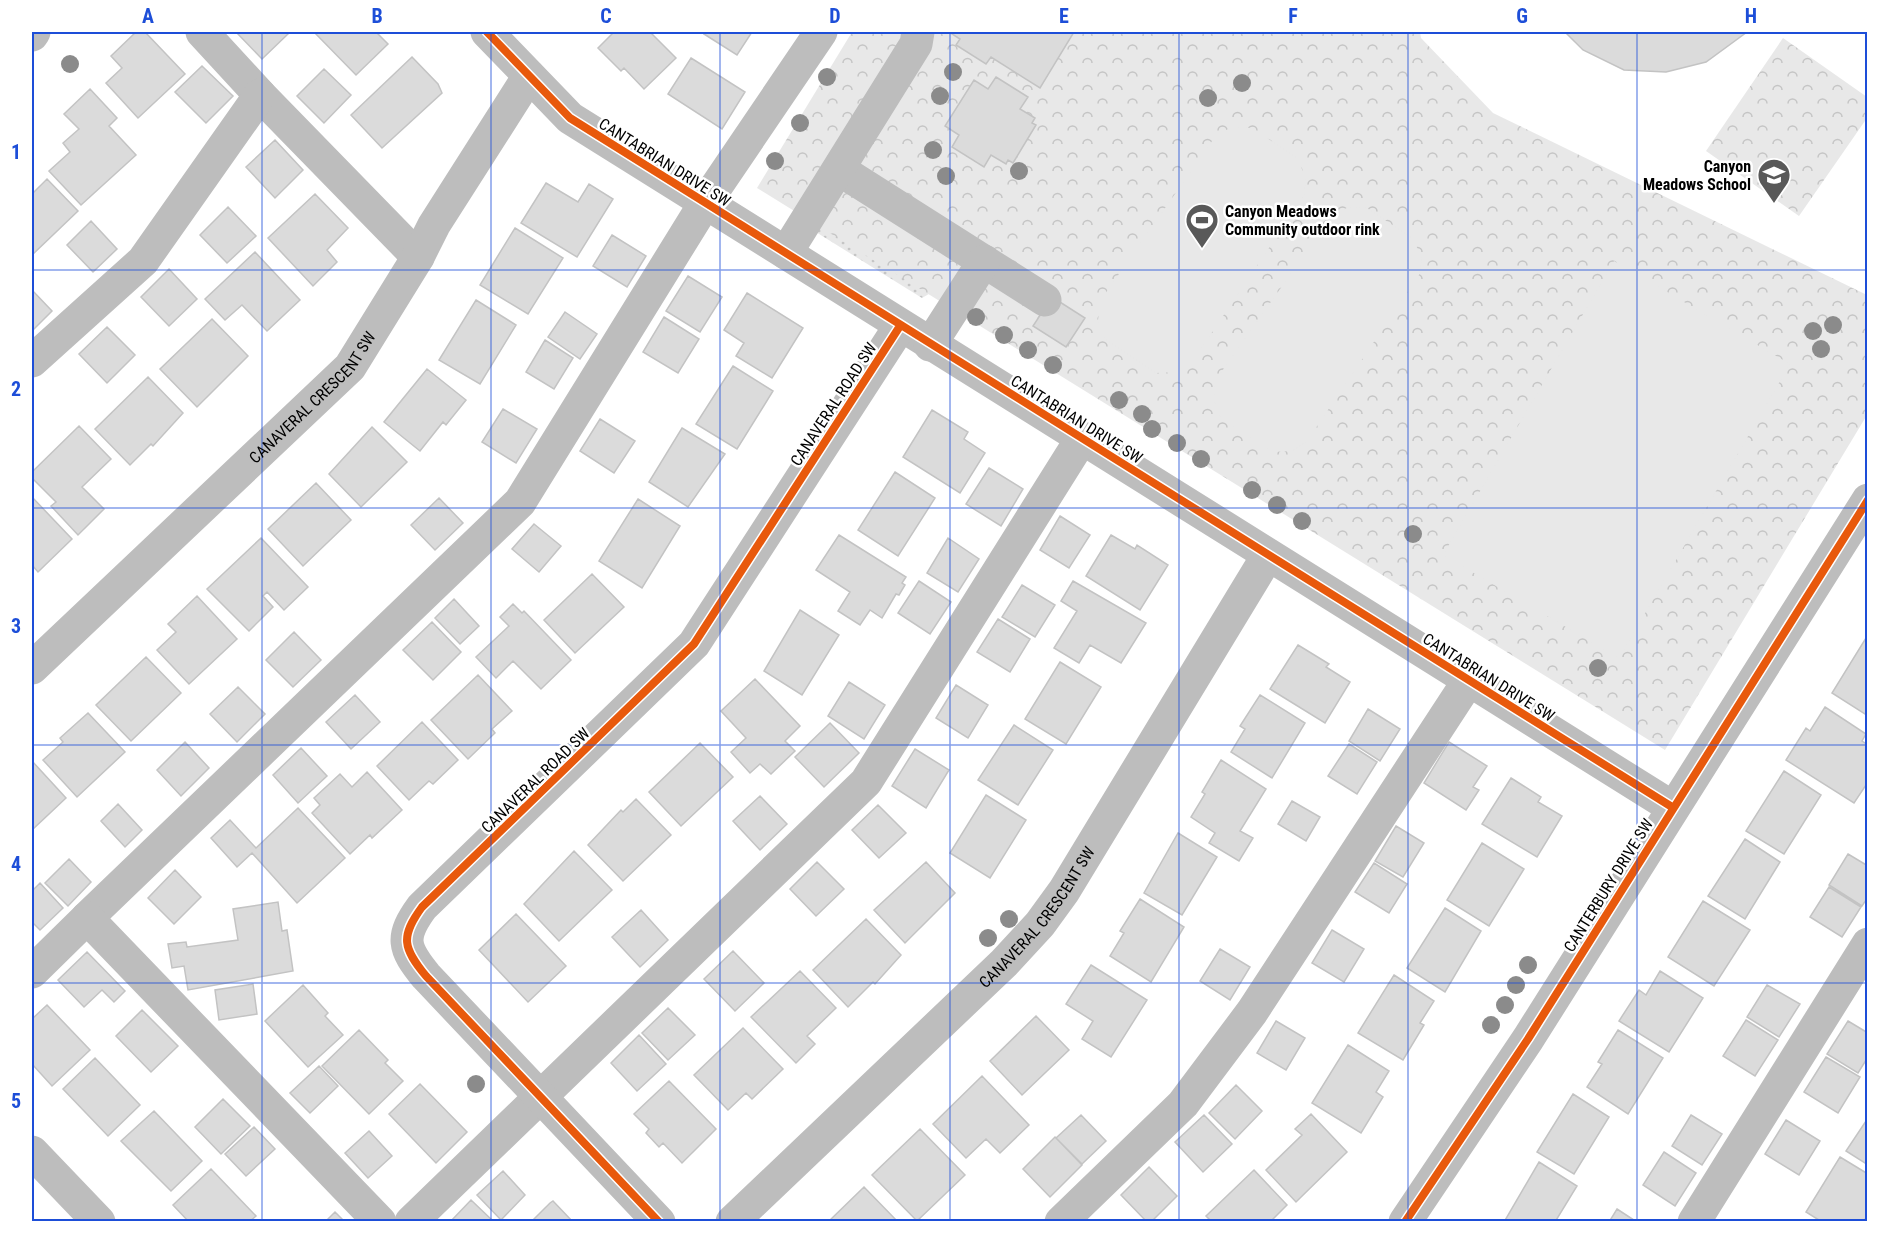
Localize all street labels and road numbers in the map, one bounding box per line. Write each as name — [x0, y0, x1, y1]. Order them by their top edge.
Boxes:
street label: CANTABRIAN DRIVE SW — [595, 114, 734, 211]
street label: CANAVERAL CRESCENT SW — [245, 328, 379, 468]
street label: CANAVERAL ROAD SW — [786, 339, 880, 470]
street label: CANTABRIAN DRIVE SW — [1007, 371, 1146, 468]
street label: CANTABRIAN DRIVE SW — [1419, 629, 1558, 726]
street label: CANAVERAL ROAD SW — [477, 724, 593, 837]
street label: CANTERBURY DRIVE SW — [1560, 815, 1657, 955]
street label: CANAVERAL CRESCENT SW — [975, 843, 1099, 992]

